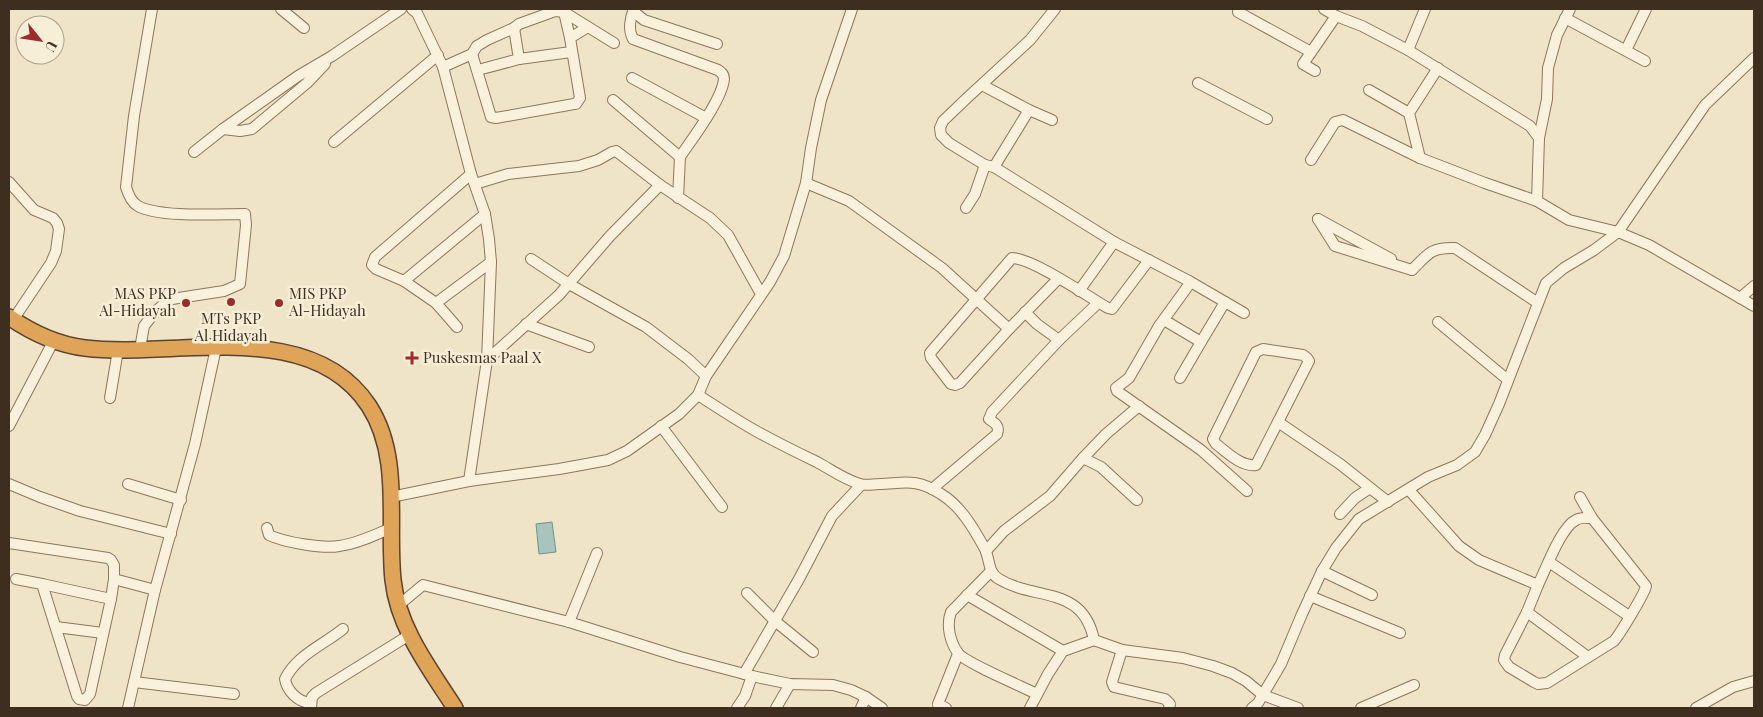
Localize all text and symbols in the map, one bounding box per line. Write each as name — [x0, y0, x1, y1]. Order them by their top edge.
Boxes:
north arrow — [15, 15, 65, 65]
text: U — [41, 38, 62, 56]
place label: MAS PKP Al-Hidayah — [98, 283, 176, 320]
place label: MIS PKP Al-Hidayah — [288, 283, 366, 320]
marker: MTs PKP Al Hidayah — [225, 296, 237, 308]
marker: MAS PKP Al-Hidayah — [180, 297, 192, 309]
marker: MIS PKP Al-Hidayah — [273, 297, 285, 309]
place label: MTs PKP Al Hidayah — [193, 308, 268, 345]
place label: Puskesmas Paal X — [423, 347, 542, 367]
marker: Puskesmas Paal X — [405, 351, 419, 365]

